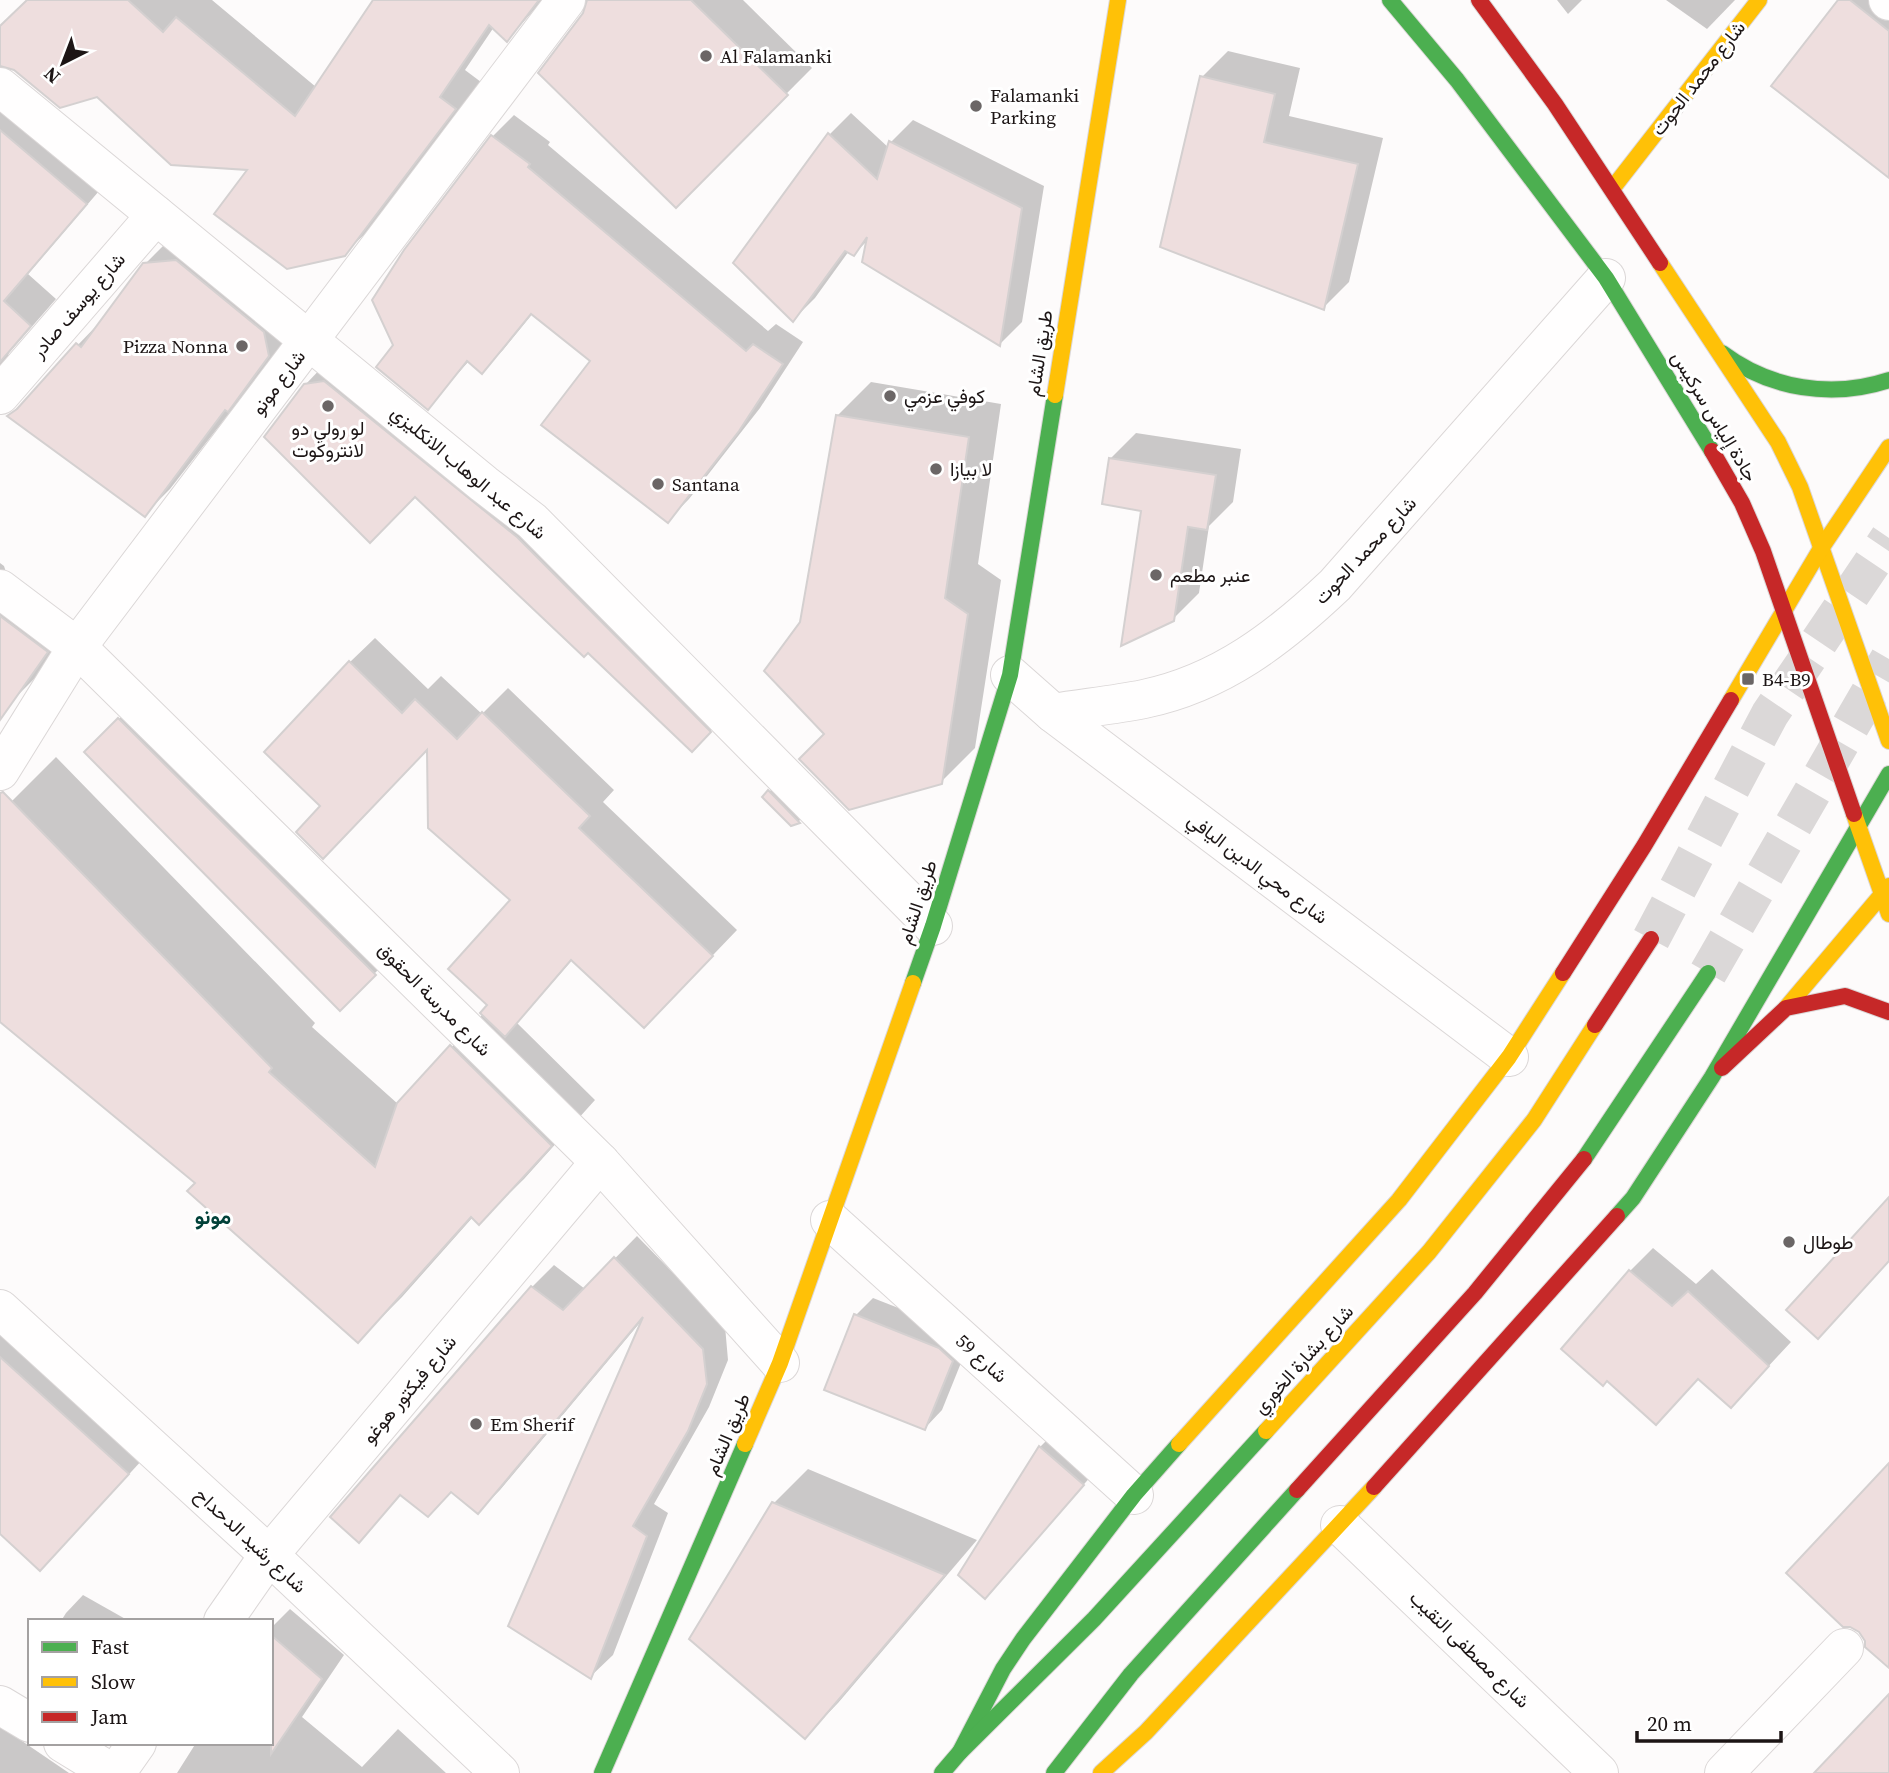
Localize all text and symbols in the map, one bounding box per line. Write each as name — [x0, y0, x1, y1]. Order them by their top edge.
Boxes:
street label: شارع محمد الحوت — [1645, 15, 1751, 141]
north arrow — [28, 28, 98, 98]
place label: Al Falamanki — [720, 43, 832, 69]
marker: Al Falamanki — [698, 48, 714, 64]
text: N — [38, 61, 65, 90]
place label: Falamanki Parking — [990, 82, 1080, 130]
marker: Falamanki Parking — [968, 98, 984, 114]
street label: شارع يوسف صادر — [24, 247, 131, 364]
street label: طريق الشام — [1019, 308, 1059, 398]
place label: Pizza Nonna — [123, 333, 228, 359]
marker: Pizza Nonna — [234, 338, 250, 354]
street label: شارع مونو — [245, 344, 311, 420]
street label: جادة إلياس سركيس — [1666, 346, 1764, 486]
place label: كوفي عزمي — [904, 383, 985, 412]
marker: كوفي عزمي — [882, 388, 898, 404]
marker: لو رولي دو لانتروكوت — [320, 398, 336, 414]
street label: شارع عبد الوهاب الانكليزي — [384, 399, 552, 547]
place label: لو رولي دو لانتروكوت — [292, 415, 364, 463]
place label: لا بيازا — [950, 456, 992, 482]
marker: لا بيازا — [928, 461, 944, 477]
place label: Santana — [672, 471, 740, 497]
marker: Santana — [650, 476, 666, 492]
street label: شارع محمد الحوت — [1308, 490, 1422, 610]
place label: عنبر مطعم — [1170, 562, 1251, 588]
marker: عنبر مطعم — [1148, 567, 1164, 583]
place label: B4-B9 — [1762, 666, 1811, 692]
marker: B4-B9 — [1740, 671, 1756, 687]
street label: شارع محي الدين اليافي — [1181, 806, 1334, 932]
street label: طريق الشام — [891, 857, 943, 947]
street label: شارع مدرسة الحقوق — [372, 936, 498, 1062]
district label: مونو — [195, 1202, 231, 1231]
place label: طوطال — [1803, 1229, 1853, 1255]
marker: طوطال — [1781, 1234, 1797, 1250]
street label: شارع بشارة الخوري — [1247, 1299, 1361, 1421]
street label: شارع 59 — [950, 1328, 1014, 1388]
street label: شارع فيكتور هوغو — [356, 1329, 462, 1449]
street label: طريق الشام — [698, 1389, 756, 1479]
place label: Em Sherif — [490, 1411, 576, 1437]
marker: Em Sherif — [468, 1416, 484, 1432]
street label: شارع رشيد الدحداح — [189, 1481, 313, 1599]
street label: شارع مصطفى النقيب — [1404, 1585, 1536, 1713]
legend — [28, 1619, 273, 1745]
text: Fast — [91, 1632, 129, 1661]
text: Slow — [91, 1667, 135, 1696]
scale bar — [1637, 1700, 1780, 1744]
text: Jam — [90, 1702, 128, 1731]
text: 20 m — [1647, 1709, 1692, 1738]

